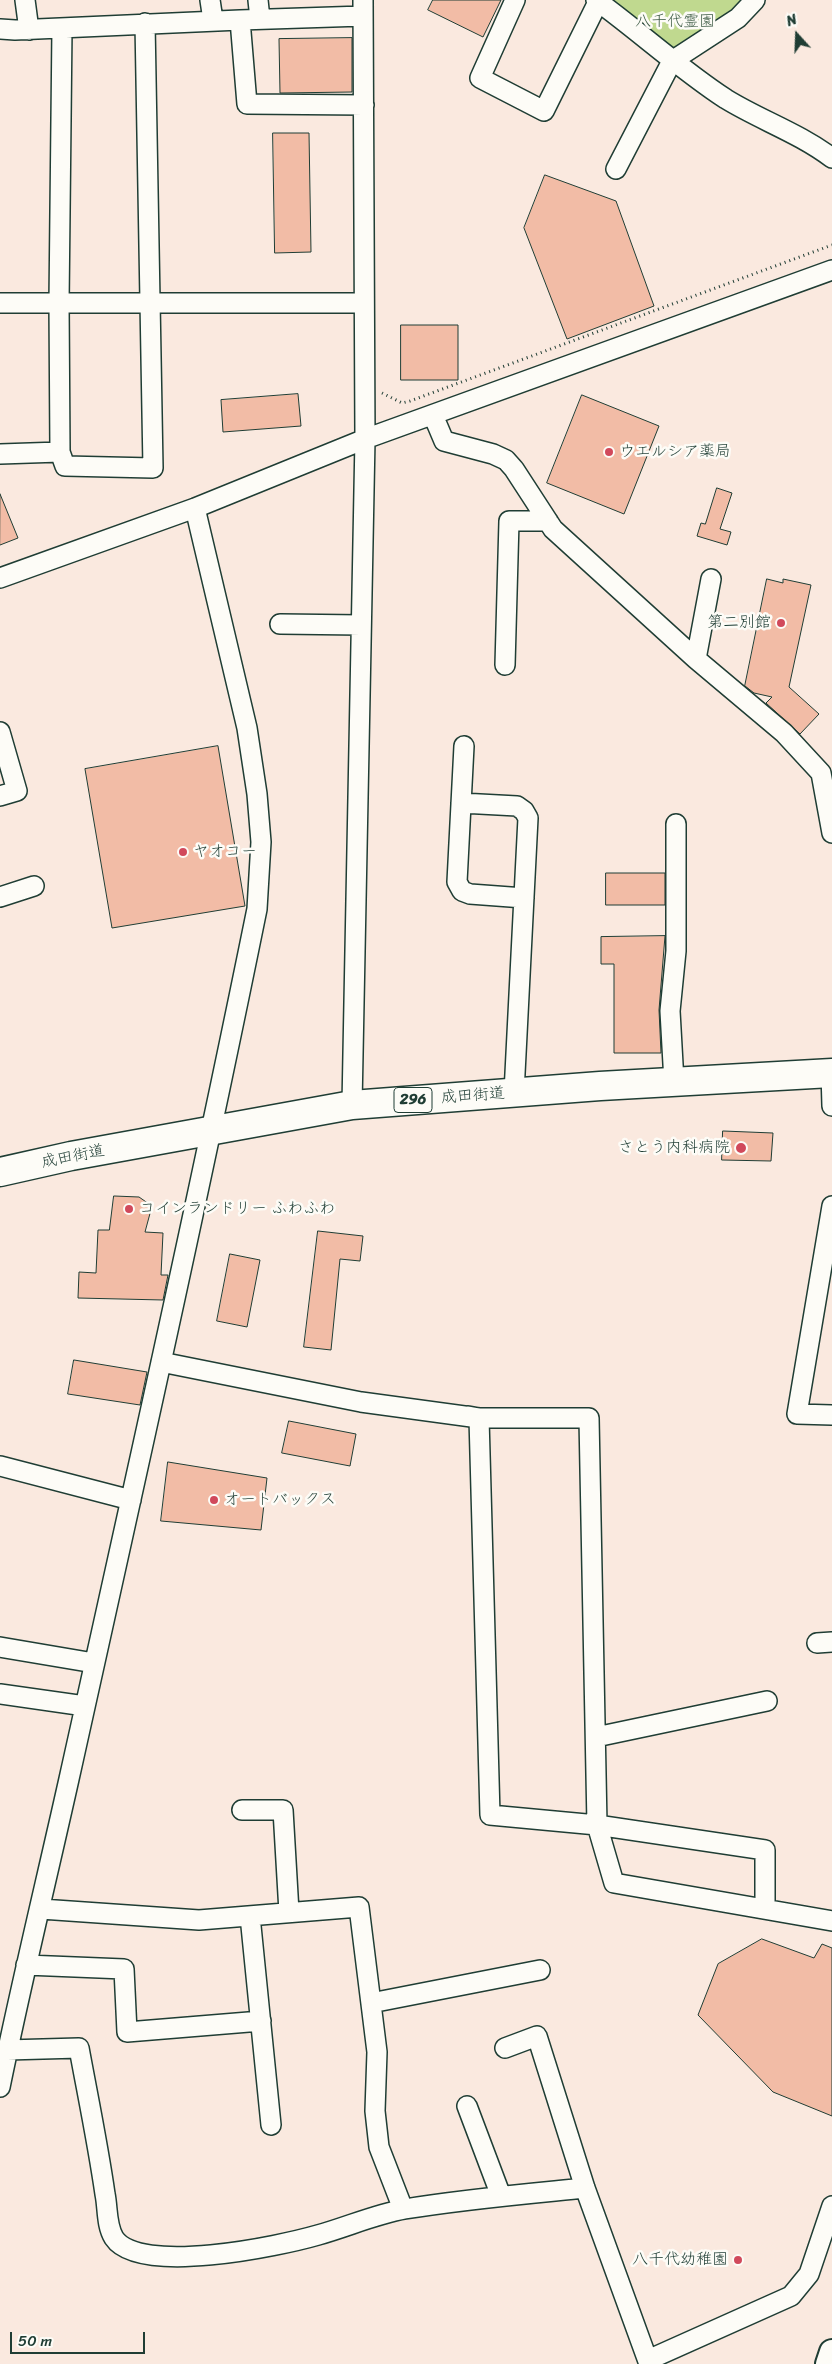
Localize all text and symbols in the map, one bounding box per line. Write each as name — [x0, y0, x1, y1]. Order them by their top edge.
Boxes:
text: N — [783, 7, 801, 34]
north arrow — [772, 10, 822, 60]
park label: 八千代霊園 — [635, 12, 715, 32]
place label: ウエルシア薬局 — [619, 442, 731, 462]
marker: ウエルシア薬局 — [603, 446, 615, 458]
place label: 第二別館 — [707, 613, 771, 633]
marker: 第二別館 — [775, 617, 787, 629]
place label: ヤオコー — [193, 842, 257, 862]
marker: ヤオコー — [177, 846, 189, 858]
street label: 成田街道 — [440, 1084, 506, 1108]
road number: 296 — [394, 1088, 432, 1112]
place label: さとう内科病院 — [618, 1138, 730, 1158]
street label: 成田街道 — [40, 1141, 106, 1173]
marker: さとう内科病院 — [734, 1141, 748, 1155]
place label: コインランドリー ふわふわ — [139, 1199, 335, 1219]
marker: コインランドリー ふわふわ — [123, 1203, 135, 1215]
place label: オートバックス — [224, 1490, 336, 1510]
marker: オートバックス — [208, 1494, 220, 1506]
place label: 八千代幼稚園 — [632, 2250, 728, 2270]
marker: 八千代幼稚園 — [732, 2254, 744, 2266]
scale bar — [12, 2322, 148, 2354]
text: 50 m — [18, 2328, 52, 2354]

